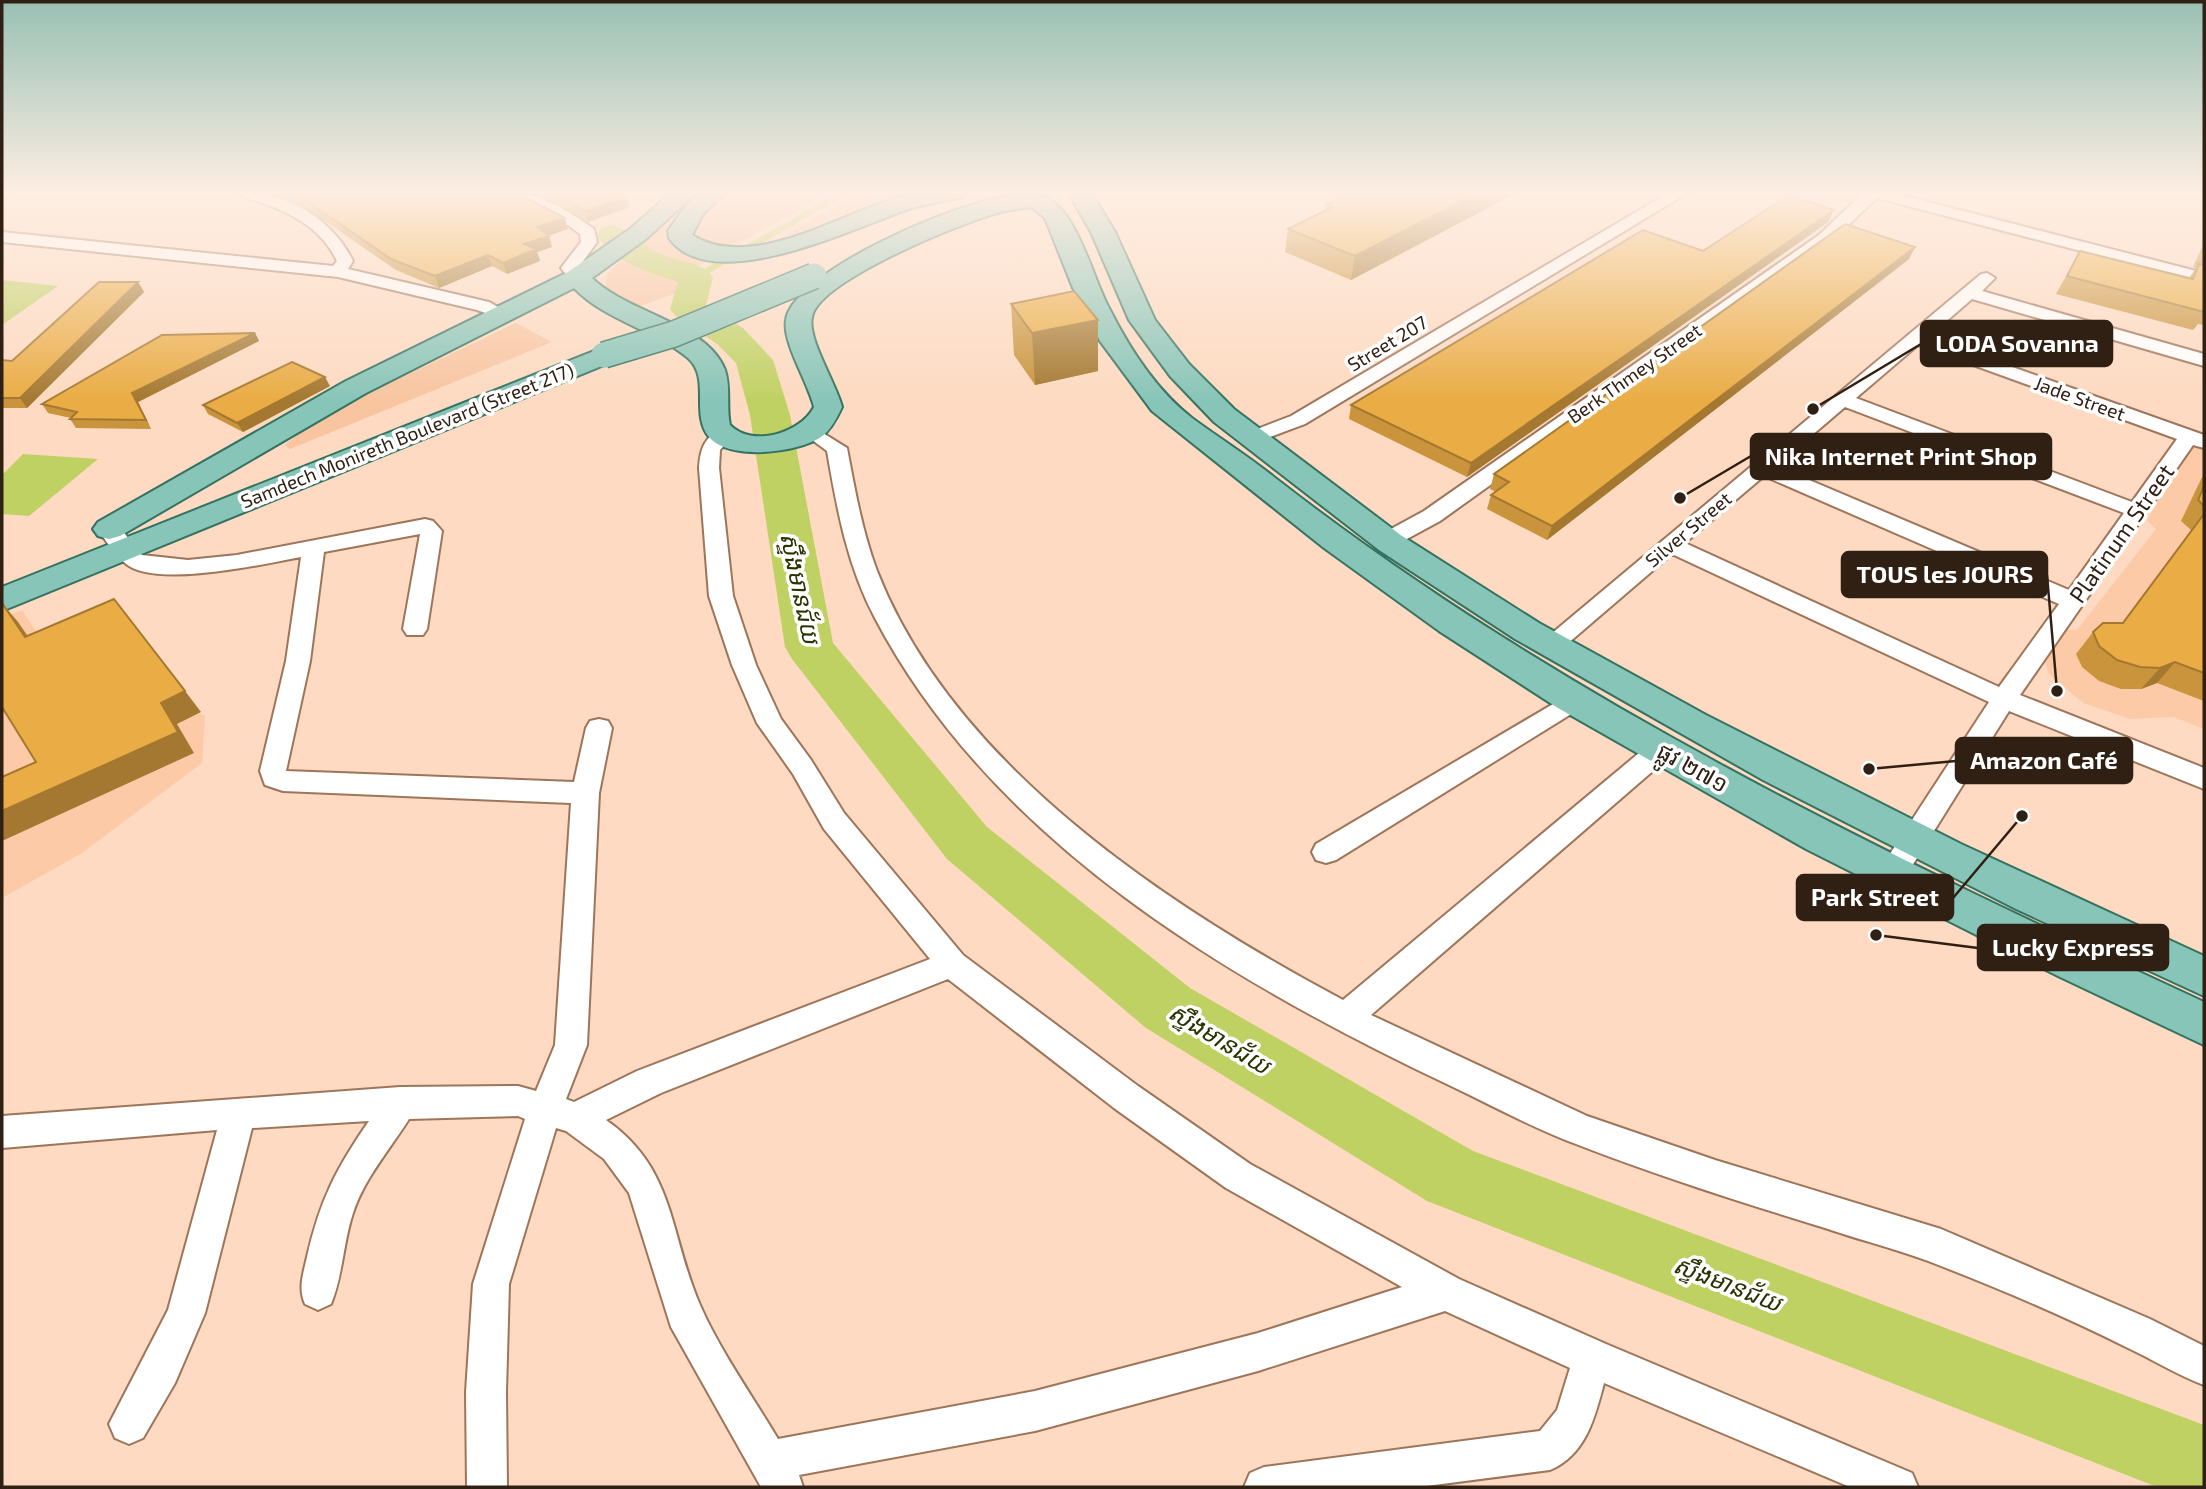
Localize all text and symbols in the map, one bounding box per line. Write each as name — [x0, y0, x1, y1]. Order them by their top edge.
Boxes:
street label: Street 207 — [1343, 310, 1431, 376]
street label: Berk Thmey Street — [1563, 318, 1705, 428]
callout: LODA Sovanna — [1921, 321, 2112, 366]
text: LODA Sovanna — [1935, 328, 2099, 357]
street label: Samdech Monireth Boulevard (Street 217) — [237, 357, 577, 513]
street label: Jade Street — [2031, 371, 2129, 425]
callout: Nika Internet Print Shop — [1751, 434, 2051, 479]
text: Nika Internet Print Shop — [1765, 441, 2037, 470]
street label: Platinum Street — [2063, 458, 2179, 608]
street label: Silver Street — [1640, 486, 1736, 572]
water label: ស្ទឹងមានជ័យ — [773, 530, 827, 649]
callout: TOUS les JOURS — [1842, 552, 2047, 597]
text: TOUS les JOURS — [1857, 559, 2033, 588]
street label: ផ្លូវ ២៧១ — [1648, 736, 1734, 806]
callout: Amazon Café — [1956, 738, 2132, 783]
text: Amazon Café — [1970, 745, 2118, 774]
callout: Park Street — [1797, 875, 1953, 920]
text: Park Street — [1811, 882, 1939, 911]
callout: Lucky Express — [1978, 925, 2168, 970]
text: Lucky Express — [1992, 932, 2154, 961]
water label: ស្ទឹងមានជ័យ — [1163, 996, 1278, 1082]
water label: ស្ទឹងមានជ័យ — [1669, 1249, 1788, 1319]

